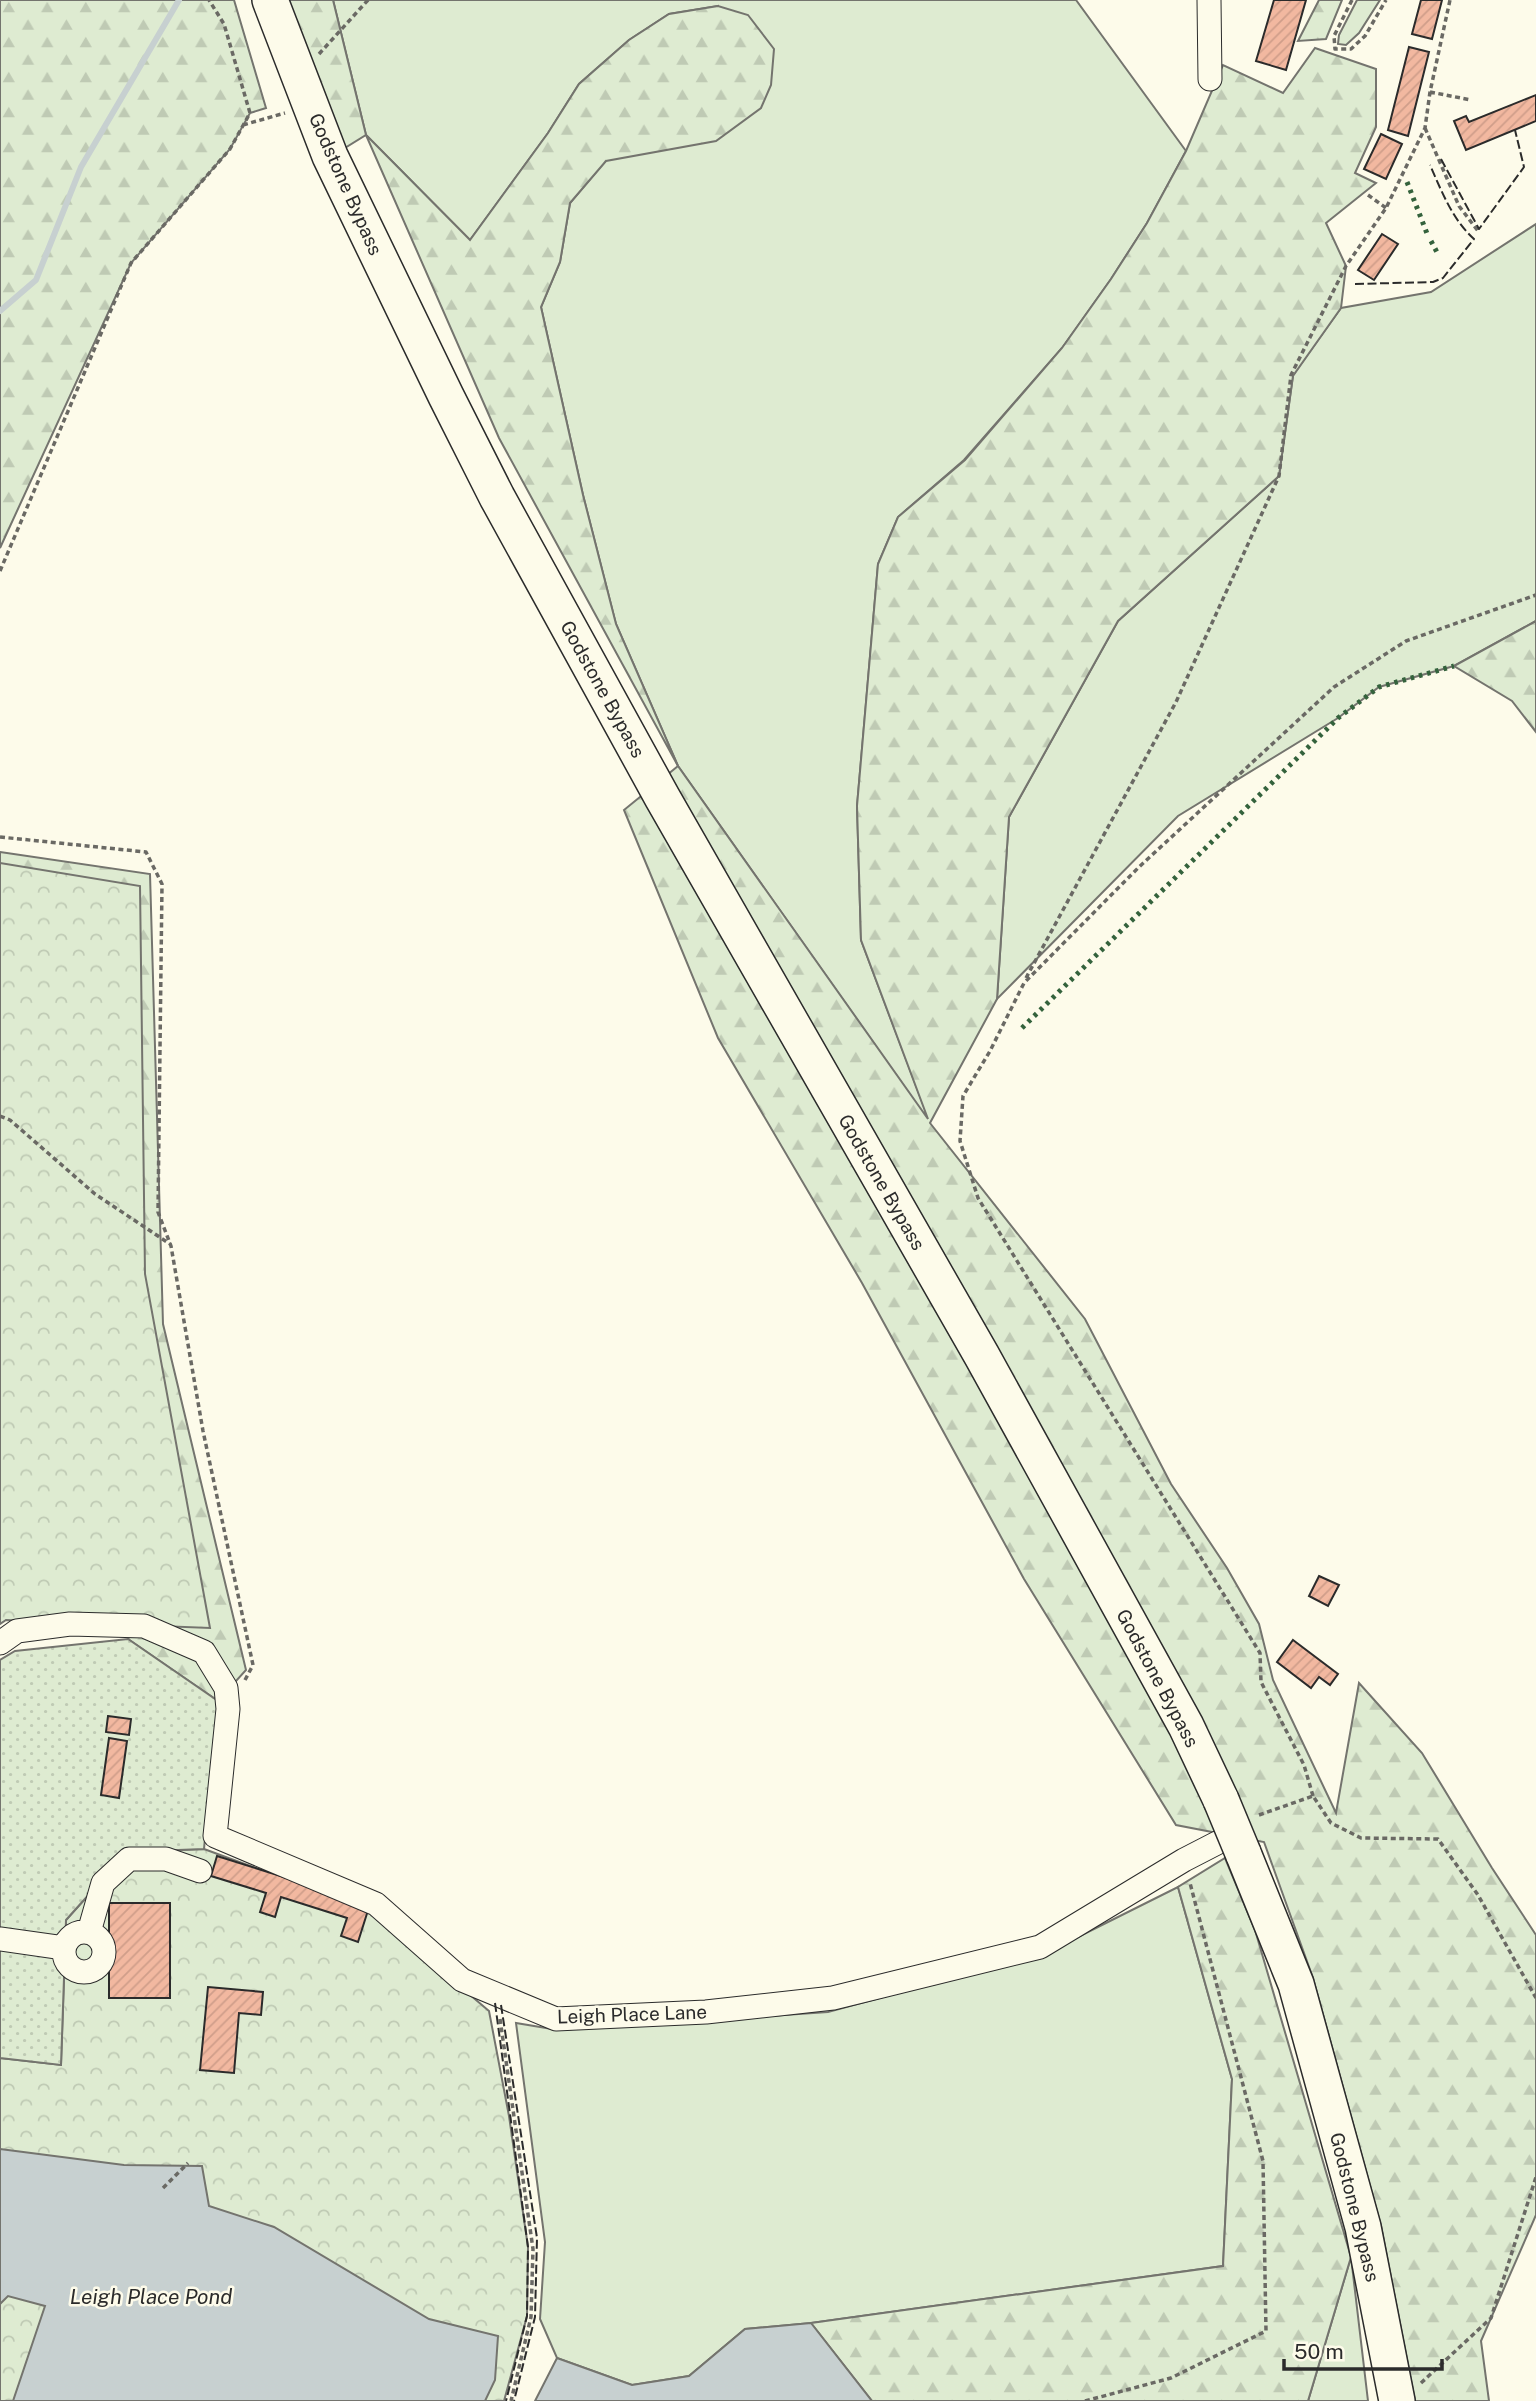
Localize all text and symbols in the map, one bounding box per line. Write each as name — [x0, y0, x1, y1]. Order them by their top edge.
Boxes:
street label: Godstone Bypass — [305, 110, 387, 258]
street label: Godstone Bypass — [556, 617, 650, 761]
street label: Godstone Bypass — [834, 1110, 930, 1254]
street label: Godstone Bypass — [1112, 1605, 1204, 1751]
street label: Leigh Place Lane — [557, 2000, 707, 2028]
street label: Godstone Bypass — [1326, 2130, 1384, 2284]
water label: Leigh Place Pond — [70, 2284, 232, 2309]
scale bar — [1284, 2328, 1442, 2372]
text: 50 m — [1294, 2339, 1344, 2364]

